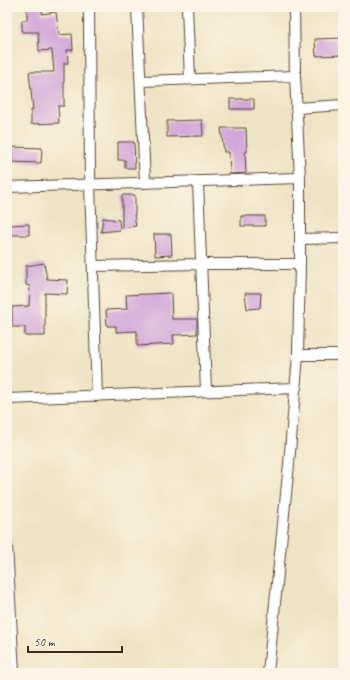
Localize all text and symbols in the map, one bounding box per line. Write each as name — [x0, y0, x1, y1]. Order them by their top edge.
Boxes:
scale bar — [28, 628, 122, 654]
text: 50 m — [34, 634, 56, 650]

